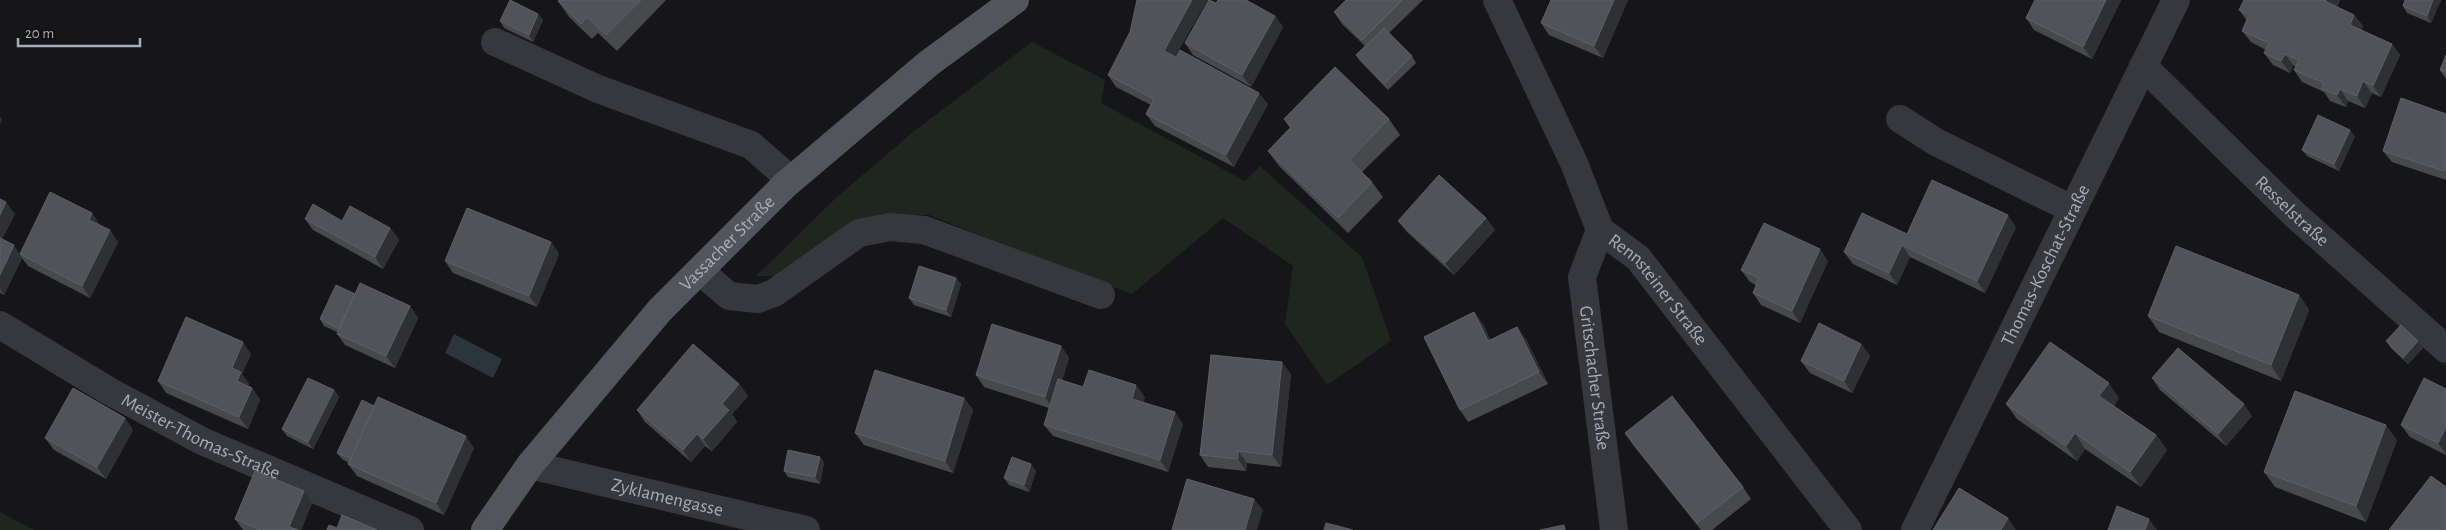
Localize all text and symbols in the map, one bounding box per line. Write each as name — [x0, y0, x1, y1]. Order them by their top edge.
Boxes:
scale bar — [18, 15, 140, 47]
text: 20 m — [25, 26, 54, 41]
street label: Resselstraße — [2252, 172, 2333, 250]
street label: Thomas-Koschat-Straße — [1998, 182, 2093, 349]
street label: Vassacher Straße — [676, 192, 778, 294]
street label: Rennsteiner Straße — [1605, 230, 1711, 349]
street label: Gritschacher Straße — [1576, 305, 1613, 451]
street label: Meister-Thomas-Straße — [118, 390, 283, 483]
street label: Zyklamengasse — [610, 475, 725, 520]

